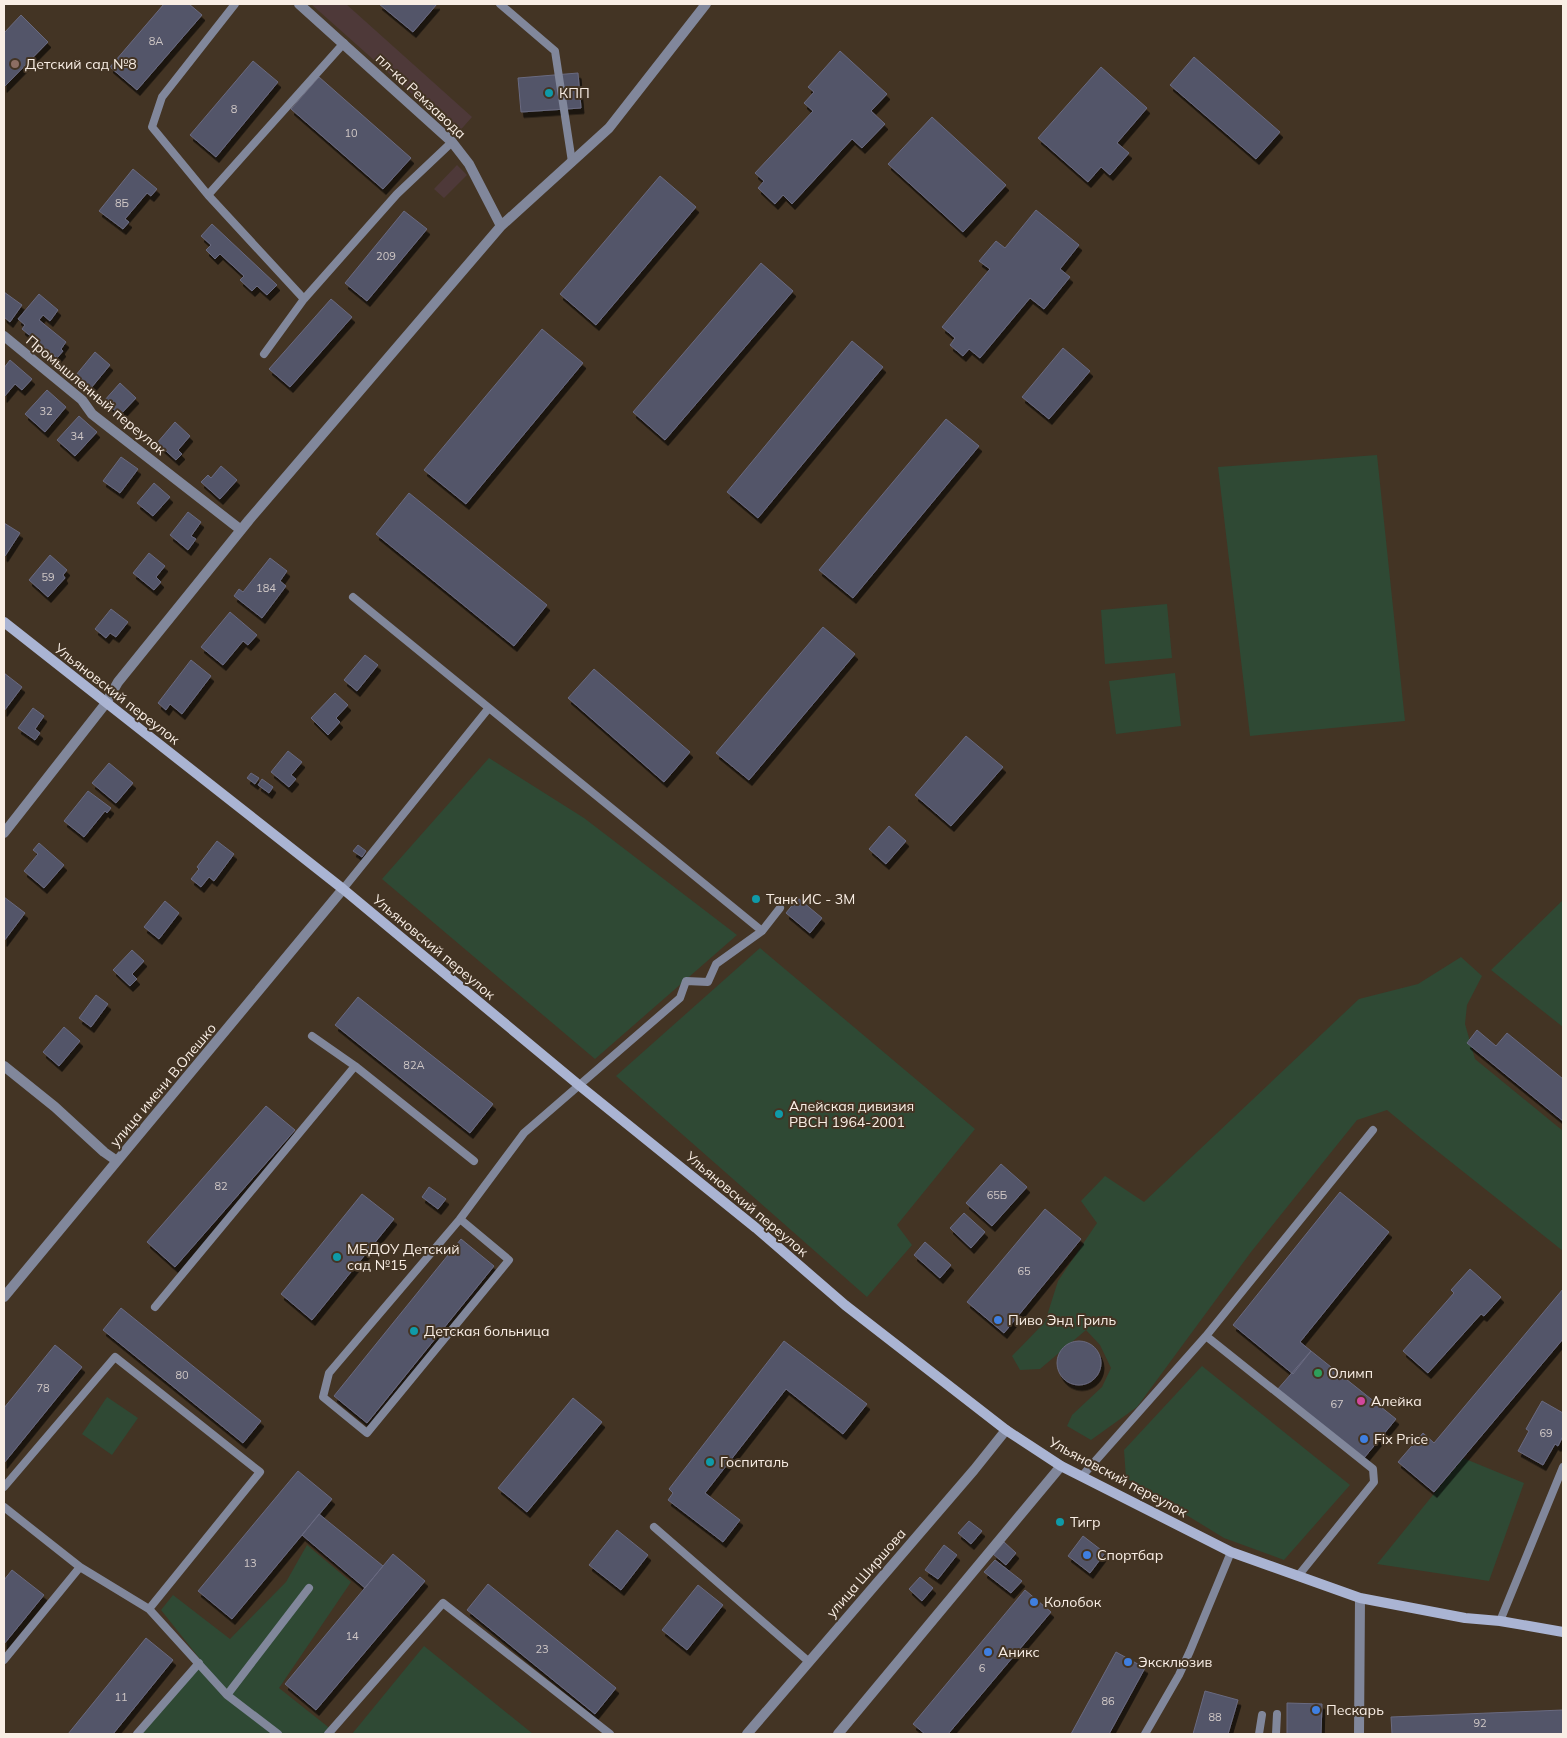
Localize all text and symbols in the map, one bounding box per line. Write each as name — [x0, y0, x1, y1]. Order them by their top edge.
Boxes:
house number: 8А — [149, 34, 163, 48]
street label: пл-ка Ремзавода — [372, 50, 470, 142]
place label: Детский сад №8 — [25, 55, 137, 73]
marker: Детский сад №8 — [9, 58, 21, 70]
place label: КПП — [559, 84, 590, 102]
marker: КПП — [543, 87, 555, 99]
house number: 8 — [231, 102, 238, 116]
house number: 10 — [344, 126, 358, 140]
house number: 8Б — [115, 196, 129, 210]
house number: 209 — [376, 249, 396, 263]
street label: Промышленный переулок — [22, 331, 170, 459]
house number: 32 — [39, 404, 53, 418]
house number: 34 — [70, 429, 84, 443]
house number: 59 — [41, 570, 55, 584]
house number: 184 — [256, 581, 276, 595]
street label: Ульяновский переулок — [50, 639, 184, 749]
street label: Ульяновский переулок — [368, 890, 499, 1004]
place label: Танк ИС - 3М — [766, 890, 855, 908]
marker: Танк ИС - 3М — [750, 893, 762, 905]
street label: улица имени В.Олешко — [106, 1019, 220, 1151]
house number: 82А — [403, 1058, 425, 1072]
place label: Алейская дивизия РВСН 1964-2001 — [789, 1097, 914, 1131]
marker: Алейская дивизия РВСН 1964-2001 — [773, 1108, 785, 1120]
street label: Ульяновский переулок — [681, 1147, 812, 1261]
house number: 82 — [214, 1179, 228, 1193]
house number: 65Б — [987, 1188, 1007, 1202]
place label: МБДОУ Детский сад №15 — [347, 1240, 460, 1274]
marker: МБДОУ Детский сад №15 — [331, 1251, 343, 1263]
house number: 65 — [1017, 1264, 1031, 1278]
place label: Пиво Энд Гриль — [1008, 1311, 1117, 1329]
marker: Пиво Энд Гриль — [992, 1314, 1004, 1326]
place label: Детская больница — [424, 1322, 550, 1340]
marker: Детская больница — [408, 1325, 420, 1337]
place label: Олимп — [1328, 1364, 1373, 1382]
marker: Олимп — [1312, 1367, 1324, 1379]
house number: 80 — [175, 1368, 189, 1382]
house number: 78 — [36, 1381, 50, 1395]
place label: Алейка — [1371, 1392, 1422, 1410]
marker: Алейка — [1355, 1395, 1367, 1407]
house number: 67 — [1330, 1397, 1344, 1411]
house number: 69 — [1539, 1426, 1553, 1440]
place label: Fix Price — [1374, 1430, 1428, 1448]
street label: Ульяновский переулок — [1045, 1432, 1191, 1521]
marker: Fix Price — [1358, 1433, 1370, 1445]
place label: Госпиталь — [720, 1453, 789, 1471]
marker: Госпиталь — [704, 1456, 716, 1468]
place label: Тигр — [1070, 1513, 1101, 1531]
marker: Тигр — [1054, 1516, 1066, 1528]
street label: улица Ширшова — [822, 1525, 910, 1621]
place label: Спортбар — [1097, 1546, 1163, 1564]
marker: Спортбар — [1081, 1549, 1093, 1561]
house number: 13 — [243, 1556, 257, 1570]
place label: Колобок — [1044, 1593, 1102, 1611]
marker: Колобок — [1028, 1596, 1040, 1608]
house number: 14 — [345, 1629, 359, 1643]
house number: 23 — [535, 1642, 549, 1656]
place label: Аникс — [998, 1643, 1040, 1661]
marker: Аникс — [982, 1646, 994, 1658]
place label: Эксклюзив — [1138, 1653, 1212, 1671]
marker: Эксклюзив — [1122, 1656, 1134, 1668]
house number: 6 — [979, 1661, 986, 1675]
house number: 11 — [114, 1690, 128, 1704]
house number: 86 — [1101, 1694, 1115, 1708]
place label: Пескарь — [1326, 1701, 1384, 1719]
marker: Пескарь — [1310, 1704, 1322, 1716]
house number: 88 — [1208, 1710, 1222, 1724]
house number: 92 — [1473, 1716, 1487, 1730]

